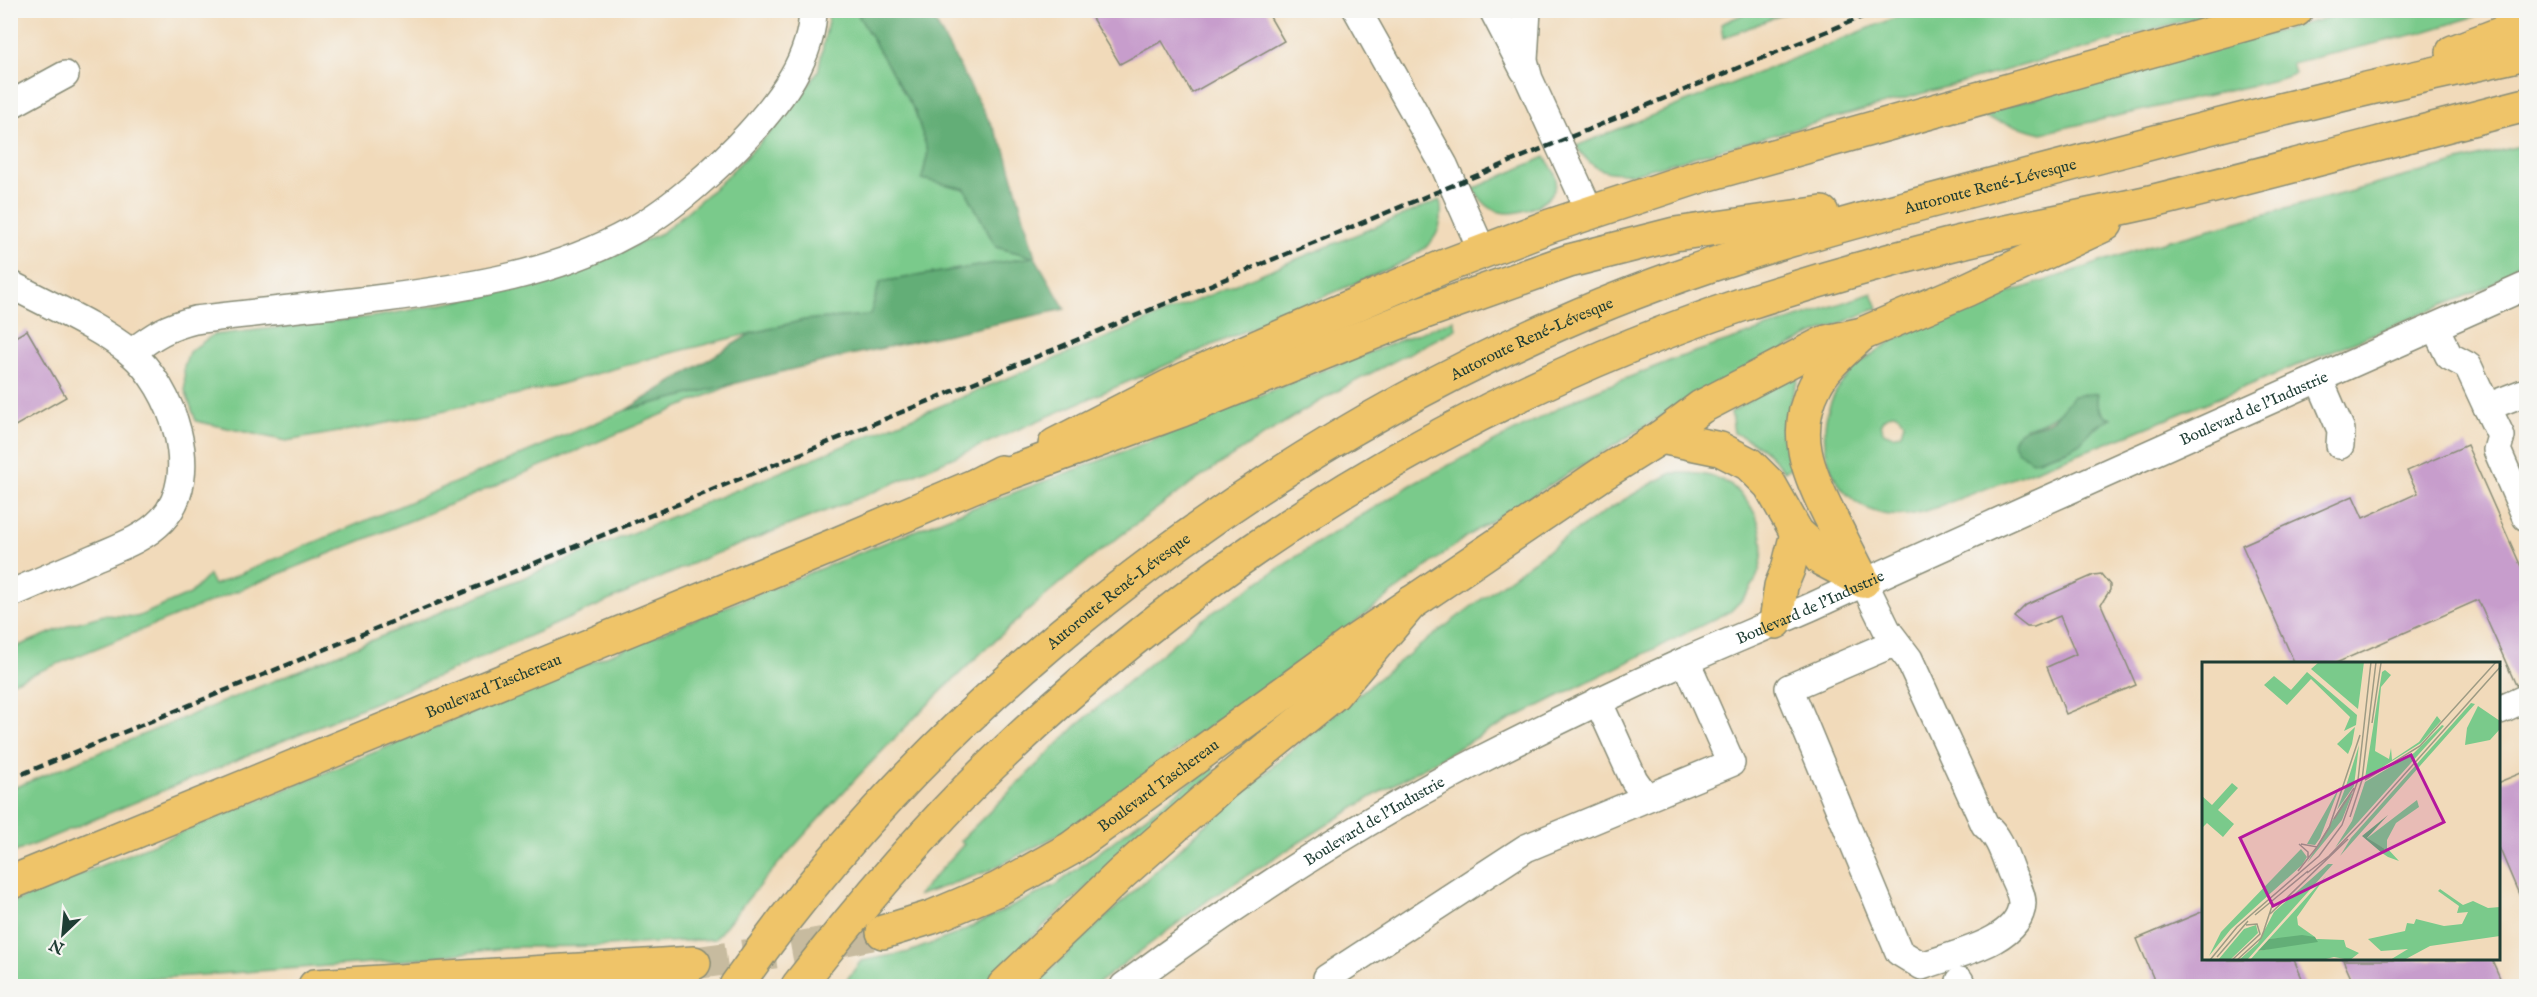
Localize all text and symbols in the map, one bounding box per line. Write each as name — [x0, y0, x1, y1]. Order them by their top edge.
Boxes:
street label: Autoroute René-Lévesque — [1901, 155, 2079, 220]
street label: Autoroute René-Lévesque — [1447, 294, 1617, 386]
street label: Boulevard de l'Industrie — [2177, 368, 2331, 451]
street label: Autoroute René-Lévesque — [1042, 530, 1195, 655]
street label: Boulevard de l'Industrie — [1734, 567, 1888, 650]
street label: Boulevard Taschereau — [423, 650, 565, 724]
inset map — [2202, 662, 2501, 961]
street label: Boulevard Taschereau — [1094, 736, 1223, 837]
street label: Boulevard de l'Industrie — [1301, 773, 1449, 871]
north arrow — [33, 904, 93, 964]
text: N — [47, 934, 69, 958]

